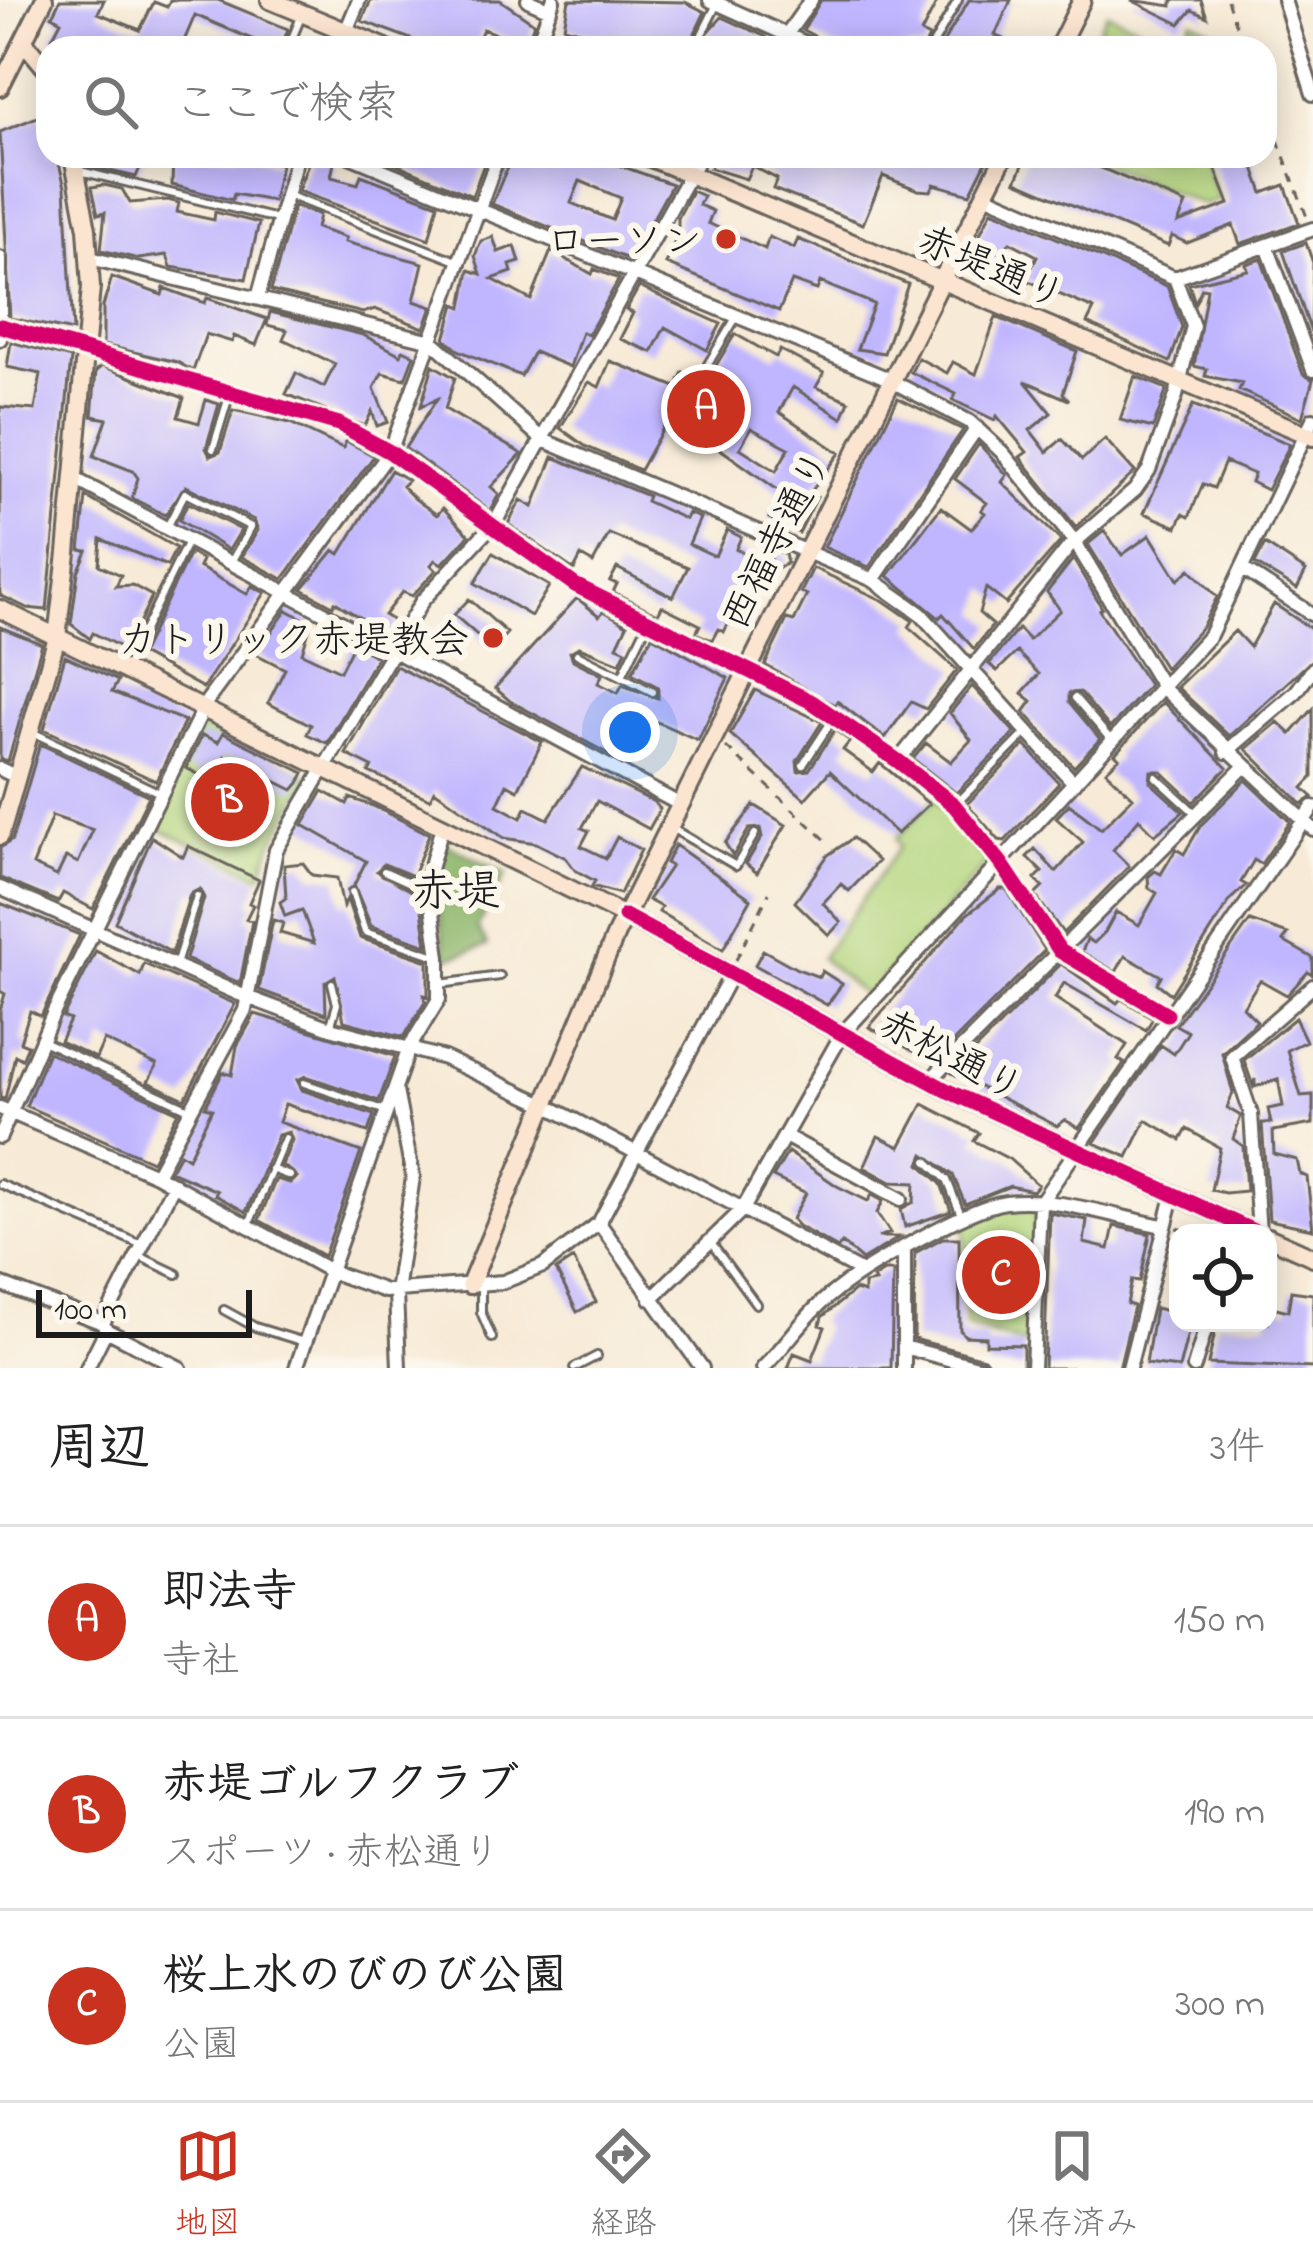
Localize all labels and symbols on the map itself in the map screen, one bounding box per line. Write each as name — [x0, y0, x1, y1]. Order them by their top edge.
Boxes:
street label: 赤堤通り — [907, 213, 1073, 327]
place label: ローソン — [546, 215, 702, 272]
marker: ローソン — [713, 226, 739, 252]
pin: A — [667, 364, 745, 454]
street label: 西福寺通り — [709, 441, 849, 641]
place label: カトリック赤堤教会 — [118, 614, 469, 671]
marker: カトリック赤堤教会 — [480, 625, 506, 651]
your location — [600, 702, 660, 762]
pin: B — [191, 757, 269, 847]
district label: 赤堤 — [411, 861, 501, 927]
street label: 赤松通り — [868, 997, 1032, 1119]
pin: C — [962, 1230, 1040, 1320]
scale bar — [36, 1284, 252, 1337]

